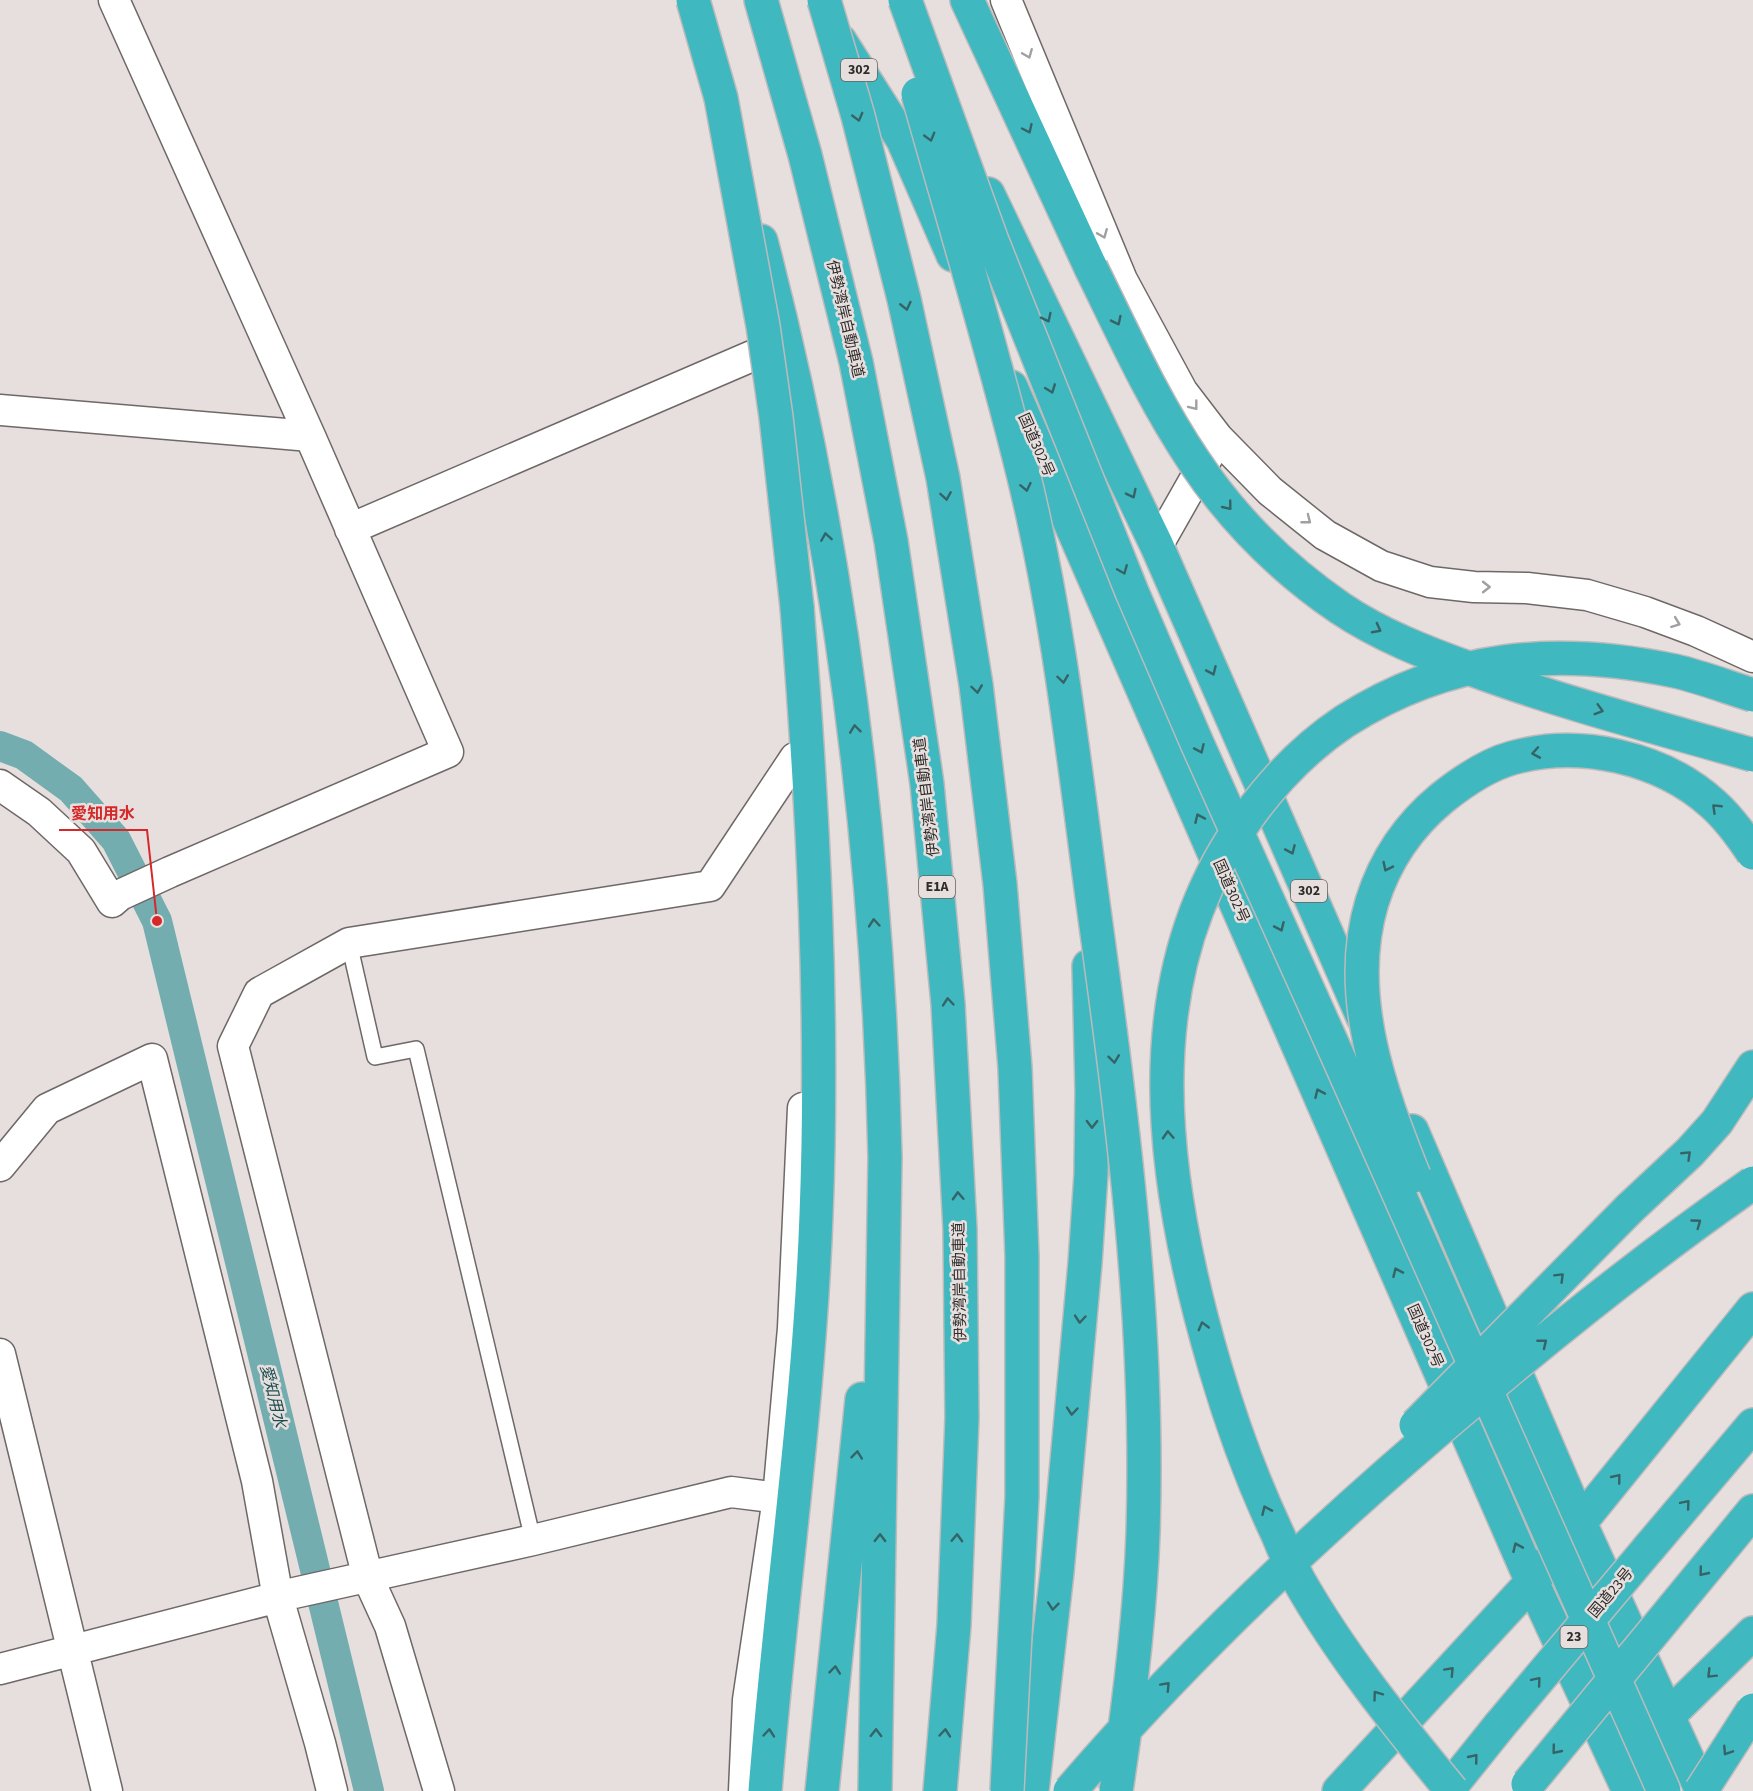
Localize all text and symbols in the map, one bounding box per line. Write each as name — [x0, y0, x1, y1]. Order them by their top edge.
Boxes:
one-way arrow — [1021, 48, 1033, 59]
road number: 302 — [841, 59, 877, 81]
one-way arrow — [851, 111, 863, 122]
one-way arrow — [1020, 122, 1032, 133]
one-way arrow — [923, 131, 935, 142]
one-way arrow — [1096, 228, 1108, 239]
street label: 伊勢湾岸自動車道 — [821, 258, 869, 380]
one-way arrow — [898, 301, 911, 311]
one-way arrow — [1040, 311, 1052, 322]
one-way arrow — [1110, 315, 1122, 326]
one-way arrow — [1043, 383, 1056, 394]
one-way arrow — [1186, 400, 1197, 411]
street label: 国道302号 — [1013, 410, 1059, 480]
one-way arrow — [1019, 482, 1032, 492]
one-way arrow — [1124, 487, 1136, 498]
one-way arrow — [940, 492, 952, 501]
one-way arrow — [1221, 499, 1232, 510]
one-way arrow — [1300, 513, 1311, 524]
one-way arrow — [821, 532, 833, 541]
one-way arrow — [1116, 564, 1128, 575]
one-way arrow — [1481, 581, 1490, 593]
one-way arrow — [1670, 616, 1681, 628]
one-way arrow — [1371, 622, 1381, 633]
one-way arrow — [1205, 665, 1217, 676]
one-way arrow — [1056, 674, 1068, 683]
one-way arrow — [970, 684, 982, 694]
one-way arrow — [1593, 703, 1604, 715]
one-way arrow — [849, 724, 862, 733]
street label: 伊勢湾岸自動車道 — [909, 736, 945, 858]
one-way arrow — [1193, 743, 1205, 754]
one-way arrow — [1531, 747, 1541, 759]
callout: 愛知用水 — [59, 796, 147, 830]
text: 愛知用水 — [71, 803, 135, 825]
one-way arrow — [1713, 804, 1724, 815]
one-way arrow — [1194, 814, 1206, 825]
one-way arrow — [1284, 843, 1296, 854]
street label: 国道302号 — [1208, 856, 1254, 926]
one-way arrow — [1382, 860, 1394, 871]
road number: E1A — [919, 876, 955, 898]
road number: 302 — [1291, 880, 1327, 902]
one-way arrow — [867, 918, 880, 927]
one-way arrow — [1273, 921, 1285, 932]
one-way arrow — [942, 997, 955, 1006]
one-way arrow — [1108, 1055, 1120, 1064]
one-way arrow — [1314, 1089, 1326, 1100]
one-way arrow — [1086, 1120, 1098, 1129]
one-way arrow — [1162, 1130, 1175, 1139]
one-way arrow — [1679, 1151, 1690, 1162]
one-way arrow — [952, 1192, 965, 1201]
one-way arrow — [1690, 1220, 1701, 1231]
street label: 伊勢湾岸自動車道 — [948, 1222, 972, 1342]
one-way arrow — [1392, 1268, 1404, 1279]
one-way arrow — [1553, 1274, 1564, 1285]
street label: 国道302号 — [1402, 1301, 1448, 1371]
one-way arrow — [1074, 1314, 1087, 1323]
one-way arrow — [1198, 1322, 1210, 1332]
one-way arrow — [1536, 1339, 1547, 1350]
water label: 愛知用水 — [255, 1362, 292, 1432]
one-way arrow — [1066, 1407, 1079, 1416]
one-way arrow — [851, 1451, 863, 1460]
one-way arrow — [1610, 1474, 1621, 1485]
one-way arrow — [1679, 1500, 1690, 1511]
one-way arrow — [1262, 1506, 1274, 1517]
one-way arrow — [873, 1533, 886, 1542]
one-way arrow — [951, 1534, 964, 1543]
one-way arrow — [1512, 1543, 1524, 1554]
street label: 国道23号 — [1584, 1563, 1638, 1623]
one-way arrow — [1699, 1565, 1710, 1576]
one-way arrow — [1047, 1601, 1060, 1610]
road number: 23 — [1560, 1626, 1588, 1648]
one-way arrow — [828, 1666, 841, 1675]
one-way arrow — [1443, 1667, 1454, 1677]
one-way arrow — [1708, 1667, 1718, 1678]
one-way arrow — [1530, 1677, 1541, 1688]
one-way arrow — [1159, 1683, 1170, 1693]
one-way arrow — [1373, 1691, 1384, 1702]
one-way arrow — [763, 1728, 776, 1737]
one-way arrow — [870, 1728, 882, 1737]
one-way arrow — [938, 1728, 951, 1737]
one-way arrow — [1553, 1743, 1564, 1754]
one-way arrow — [1724, 1744, 1735, 1755]
one-way arrow — [1466, 1754, 1477, 1765]

